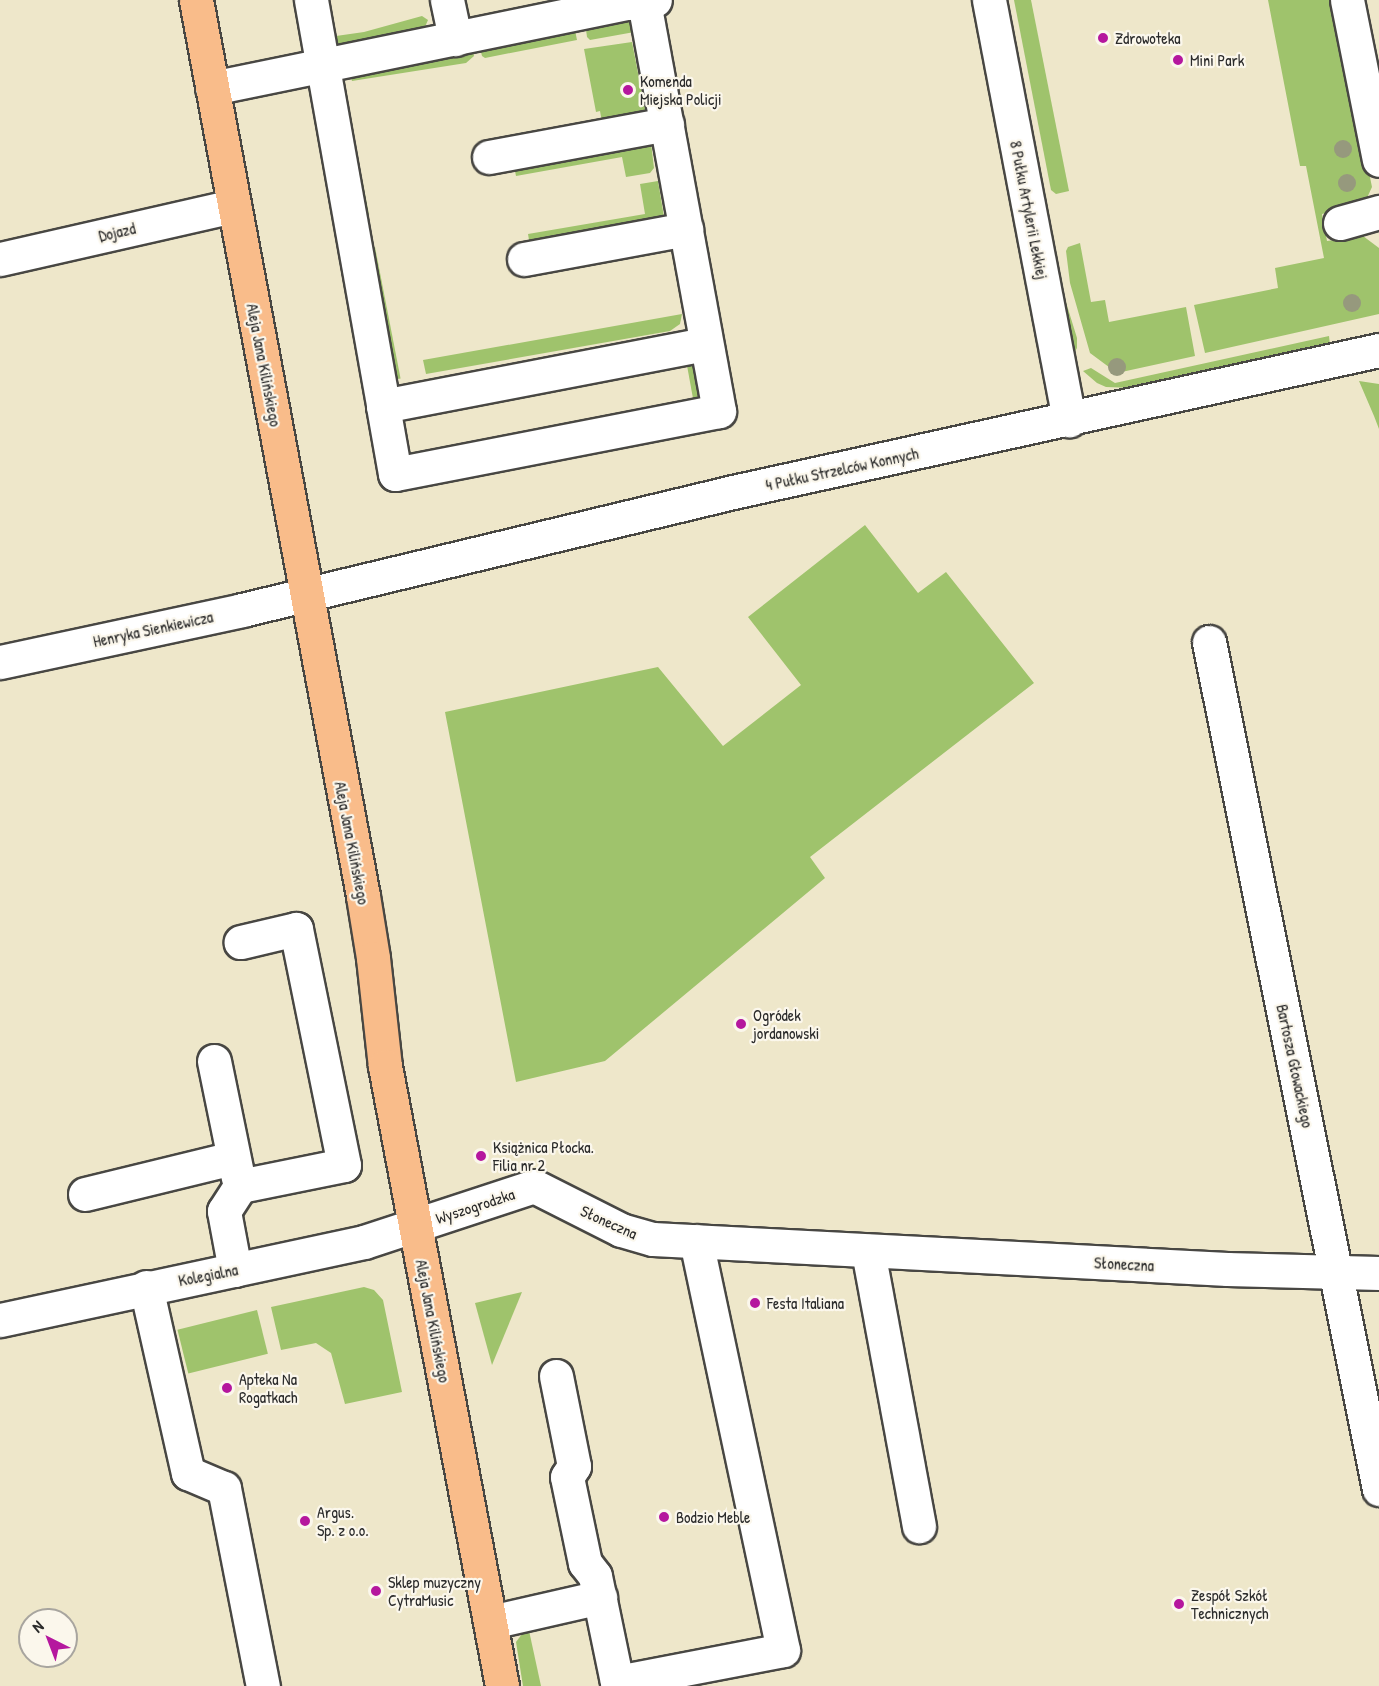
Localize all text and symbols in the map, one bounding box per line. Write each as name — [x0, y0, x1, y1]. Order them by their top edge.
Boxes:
place label: Zdrowoteka — [1115, 28, 1181, 48]
marker: Zdrowoteka — [1096, 31, 1110, 45]
place label: Mini Park — [1190, 50, 1244, 70]
marker: Mini Park — [1171, 53, 1185, 67]
place label: Komenda Miejska Policji — [640, 71, 722, 109]
marker: Komenda Miejska Policji — [621, 83, 635, 97]
street label: 8 Pułku Artylerii Lekkiej — [1006, 139, 1052, 281]
street label: Dojazd — [97, 218, 137, 246]
street label: Aleja Jana Kilińskiego — [243, 302, 285, 428]
street label: 4 Pułku Strzelców Konnych — [764, 443, 920, 495]
street label: Henryka Sienkiewicza — [91, 607, 215, 651]
street label: Aleja Jana Kilińskiego — [331, 780, 373, 906]
street label: Bartosza Głowackiego — [1273, 1003, 1317, 1129]
place label: Ogródek jordanowski — [753, 1005, 819, 1043]
marker: Ogródek jordanowski — [734, 1017, 748, 1031]
place label: Książnica Płocka. Filia nr 2 — [493, 1137, 594, 1175]
marker: Książnica Płocka. Filia nr 2 — [474, 1149, 488, 1163]
street label: Wyszogrodzka — [433, 1184, 517, 1228]
street label: Słoneczna — [578, 1201, 640, 1243]
street label: Słoneczna — [1094, 1253, 1154, 1275]
street label: Aleja Jana Kilińskiego — [412, 1258, 454, 1384]
street label: Kolegialna — [177, 1260, 239, 1290]
place label: Festa Italiana — [767, 1293, 844, 1313]
marker: Festa Italiana — [748, 1296, 762, 1310]
place label: Apteka Na Rogatkach — [239, 1369, 297, 1407]
marker: Apteka Na Rogatkach — [220, 1381, 234, 1395]
place label: Argus. Sp. z o.o. — [317, 1502, 369, 1540]
place label: Bodzio Meble — [676, 1507, 750, 1527]
marker: Bodzio Meble — [657, 1510, 671, 1524]
marker: Argus. Sp. z o.o. — [298, 1514, 312, 1528]
place label: Sklep muzyczny CytraMusic — [388, 1572, 481, 1610]
marker: Sklep muzyczny CytraMusic — [369, 1584, 383, 1598]
place label: Zespół Szkół Technicznych — [1191, 1585, 1269, 1623]
marker: Zespół Szkół Technicznych — [1172, 1597, 1186, 1611]
north arrow — [18, 1608, 78, 1668]
text: N — [27, 1615, 48, 1637]

